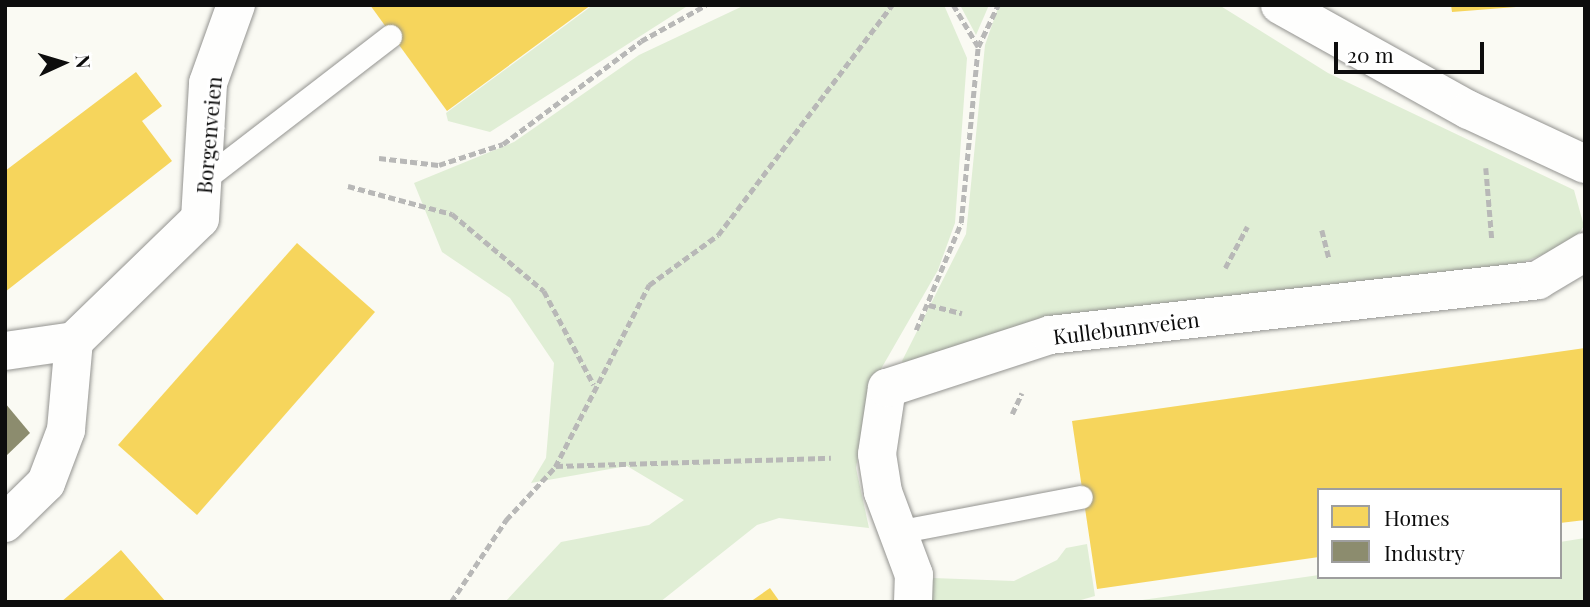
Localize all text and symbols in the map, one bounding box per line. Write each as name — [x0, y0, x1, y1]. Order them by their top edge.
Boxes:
north arrow — [28, 28, 98, 98]
scale bar — [1338, 28, 1488, 72]
text: 20 m — [1347, 40, 1394, 68]
text: N — [71, 54, 97, 69]
street label: Borgenveien — [190, 75, 226, 195]
street label: Kullebunnveien — [1051, 306, 1201, 348]
legend — [1317, 488, 1562, 579]
text: Homes — [1384, 503, 1450, 531]
text: Industry — [1384, 538, 1465, 566]

